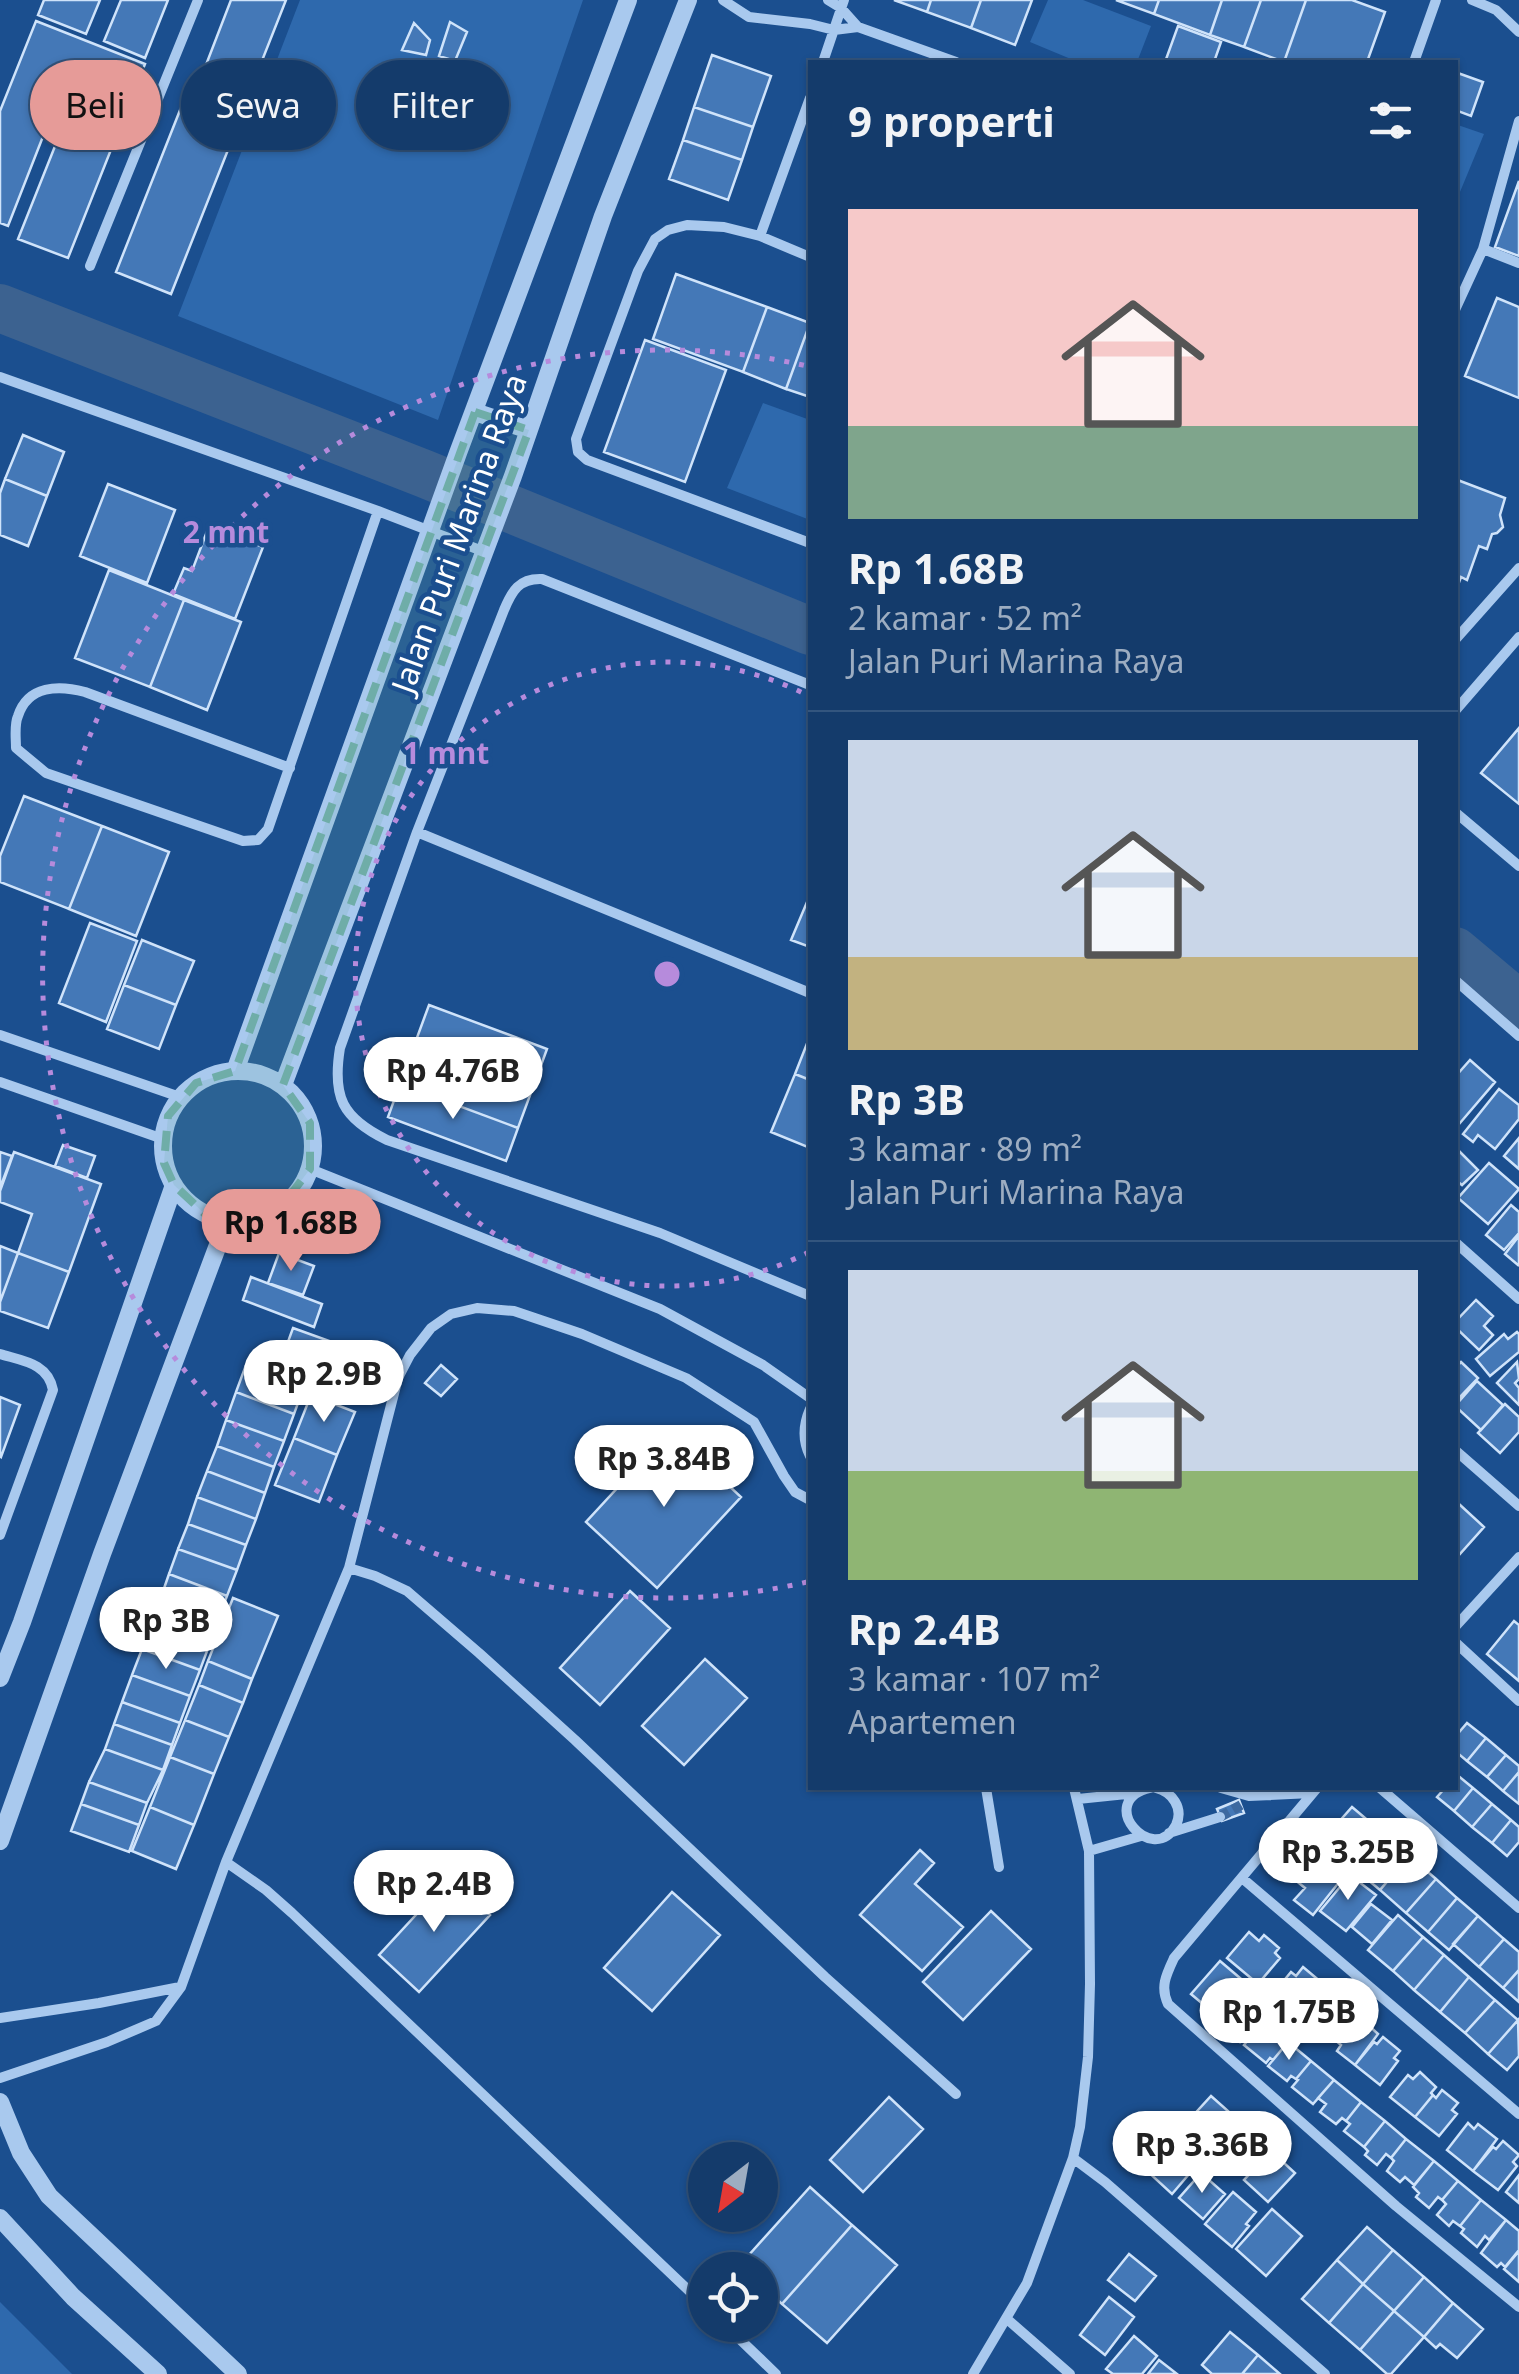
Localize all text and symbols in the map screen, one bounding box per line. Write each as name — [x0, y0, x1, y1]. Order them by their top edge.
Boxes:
chip: Beli — [30, 60, 161, 150]
chip: Sewa — [181, 60, 336, 150]
chip: Filter — [356, 60, 509, 150]
text: 9 properti — [848, 92, 1055, 149]
icon: filters — [1363, 93, 1418, 148]
icon: home — [1043, 274, 1223, 454]
street label: Jalan Puri Marina Raya — [379, 368, 536, 701]
text: 2 mnt — [183, 511, 269, 552]
text: Rp 1.68B — [848, 539, 1025, 596]
text: 2 kamar · 52 m² — [848, 596, 1082, 639]
text: Jalan Puri Marina Raya — [848, 639, 1185, 682]
text: 1 mnt — [403, 732, 489, 773]
icon: home — [1043, 805, 1223, 985]
centre of rings — [649, 956, 685, 992]
pin: Rp 4.76B — [350, 1037, 556, 1122]
text: Rp 4.76B — [386, 1048, 520, 1091]
text: Rp 3B — [848, 1070, 965, 1127]
text: 3 kamar · 89 m² — [848, 1127, 1082, 1170]
text: Jalan Puri Marina Raya — [848, 1170, 1185, 1213]
pin: Rp 1.68B — [188, 1189, 394, 1274]
text: Rp 1.68B — [224, 1200, 358, 1243]
icon: home — [1043, 1335, 1223, 1515]
pin: Rp 2.9B — [232, 1340, 416, 1425]
text: Rp 2.9B — [266, 1351, 382, 1394]
pin: Rp 3.84B — [561, 1425, 767, 1510]
text: Rp 3.84B — [597, 1436, 731, 1479]
pin: Rp 3B — [96, 1587, 236, 1672]
text: Rp 3B — [121, 1598, 211, 1641]
text: Rp 2.4B — [848, 1600, 1001, 1657]
text: 3 kamar · 107 m² — [848, 1657, 1100, 1700]
text: Apartemen — [848, 1700, 1017, 1743]
pin: Rp 3.25B — [1245, 1818, 1451, 1903]
text: Rp 3.25B — [1281, 1829, 1415, 1872]
pin: Rp 2.4B — [342, 1850, 526, 1935]
text: Rp 2.4B — [376, 1861, 492, 1904]
pin: Rp 1.75B — [1186, 1978, 1392, 2063]
text: Rp 1.75B — [1222, 1989, 1356, 2032]
pin: Rp 3.36B — [1099, 2111, 1305, 2196]
text: Rp 3.36B — [1135, 2122, 1269, 2165]
north arrow — [688, 2142, 778, 2232]
map controls — [688, 2142, 778, 2342]
button: locate — [688, 2252, 778, 2342]

